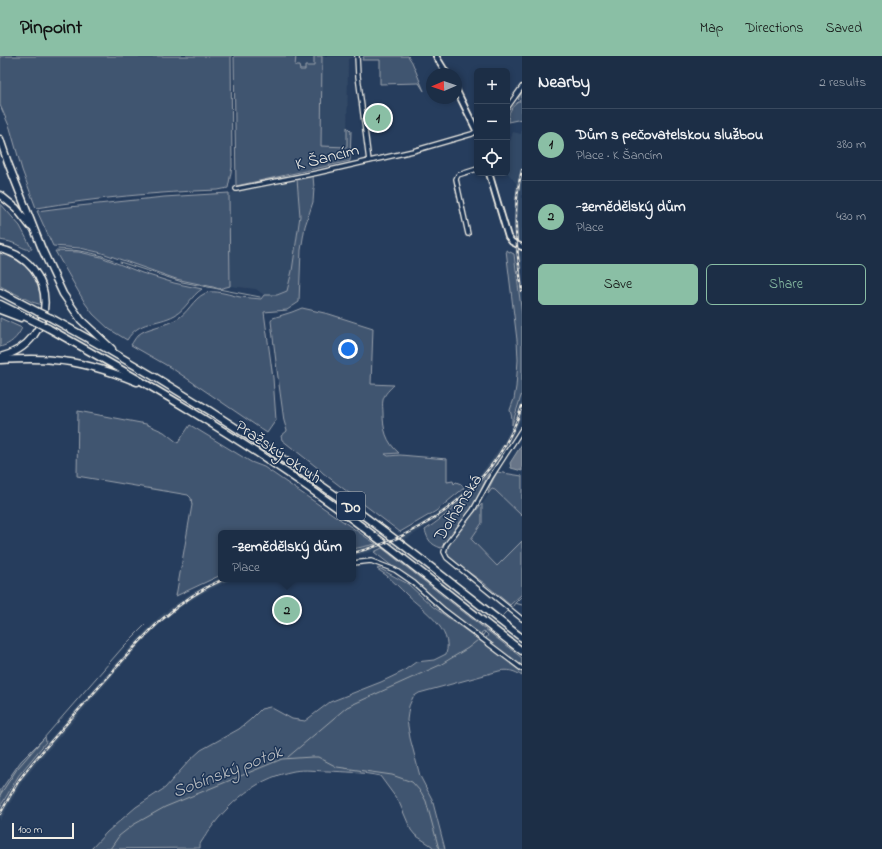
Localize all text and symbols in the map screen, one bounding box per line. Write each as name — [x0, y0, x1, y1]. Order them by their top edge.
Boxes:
text: Pinpoint — [20, 15, 82, 42]
text: Map — [700, 18, 723, 39]
text: Directions — [745, 18, 803, 39]
text: Saved — [825, 18, 862, 39]
north arrow — [426, 68, 462, 104]
map controls — [474, 68, 510, 176]
button: + — [474, 68, 510, 104]
text: Nearby — [538, 70, 590, 95]
text: 2 results — [819, 73, 866, 92]
pin: 1 — [365, 103, 391, 133]
button: − — [474, 104, 510, 140]
text: Dům s pečovatelskou službou — [576, 124, 763, 146]
text: 1 — [549, 135, 553, 154]
text: 380 m — [837, 135, 866, 154]
street label: K Šancím — [293, 137, 362, 177]
button: locate — [474, 140, 510, 176]
text: Place · K Šancím — [576, 146, 662, 165]
text: -zemědělský dům — [576, 196, 686, 218]
text: 2 — [548, 207, 554, 226]
text: 430 m — [836, 207, 866, 226]
text: Place — [576, 218, 604, 237]
button: Save — [538, 264, 698, 305]
button: Share — [706, 264, 866, 305]
your location — [338, 339, 358, 359]
street label: Pražský okruh — [230, 414, 326, 491]
street label: Dolňanská — [427, 469, 489, 547]
road number: D0 — [337, 492, 365, 520]
popup — [218, 530, 356, 582]
text: -zemědělský dům — [232, 536, 342, 558]
text: Place — [232, 558, 260, 577]
pin: 2 — [274, 595, 300, 625]
water label: Sobínský potok — [169, 740, 287, 806]
scale bar — [12, 821, 74, 840]
text: 100 m — [18, 822, 42, 838]

